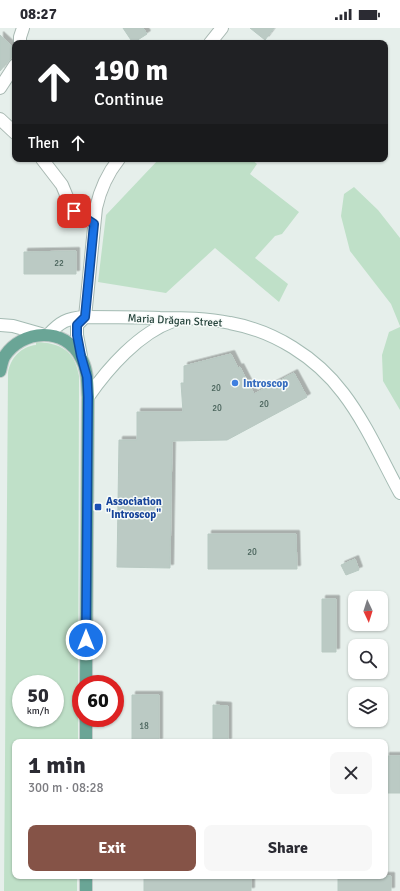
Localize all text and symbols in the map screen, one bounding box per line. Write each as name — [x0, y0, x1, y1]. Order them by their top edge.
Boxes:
text: 08:27 — [20, 5, 57, 23]
text: 190 m — [94, 54, 168, 88]
icon: ahead — [28, 56, 80, 108]
text: Continue — [94, 88, 164, 110]
icon: ahead — [67, 132, 89, 154]
text: Then — [28, 134, 59, 152]
pin — [57, 194, 91, 228]
icon: arrive — [63, 200, 85, 222]
house number: 22 — [54, 258, 64, 269]
street label: Maria Drăgan Street — [127, 312, 223, 329]
place label: Introscop — [243, 377, 288, 390]
marker: Introscop — [230, 378, 240, 388]
house number: 20 — [211, 383, 221, 394]
house number: 20 — [259, 399, 269, 410]
house number: 20 — [212, 403, 222, 414]
place label: Association "Introscop" — [106, 495, 162, 521]
marker: Association "Introscop" — [93, 502, 103, 512]
house number: 20 — [247, 547, 257, 558]
north arrow — [348, 591, 388, 631]
map controls — [348, 591, 388, 727]
position arrow — [65, 619, 107, 661]
button: search — [348, 639, 388, 679]
speed limit sign: 60 — [72, 675, 124, 727]
text: 50 — [27, 683, 49, 708]
button: layers — [348, 687, 388, 727]
text: km/h — [27, 705, 49, 717]
house number: 18 — [139, 721, 149, 732]
text: 1 min — [28, 750, 86, 780]
button: close — [330, 752, 372, 794]
text: 300 m · 08:28 — [28, 780, 104, 796]
button: Exit — [28, 825, 196, 871]
button: Share — [204, 825, 372, 871]

